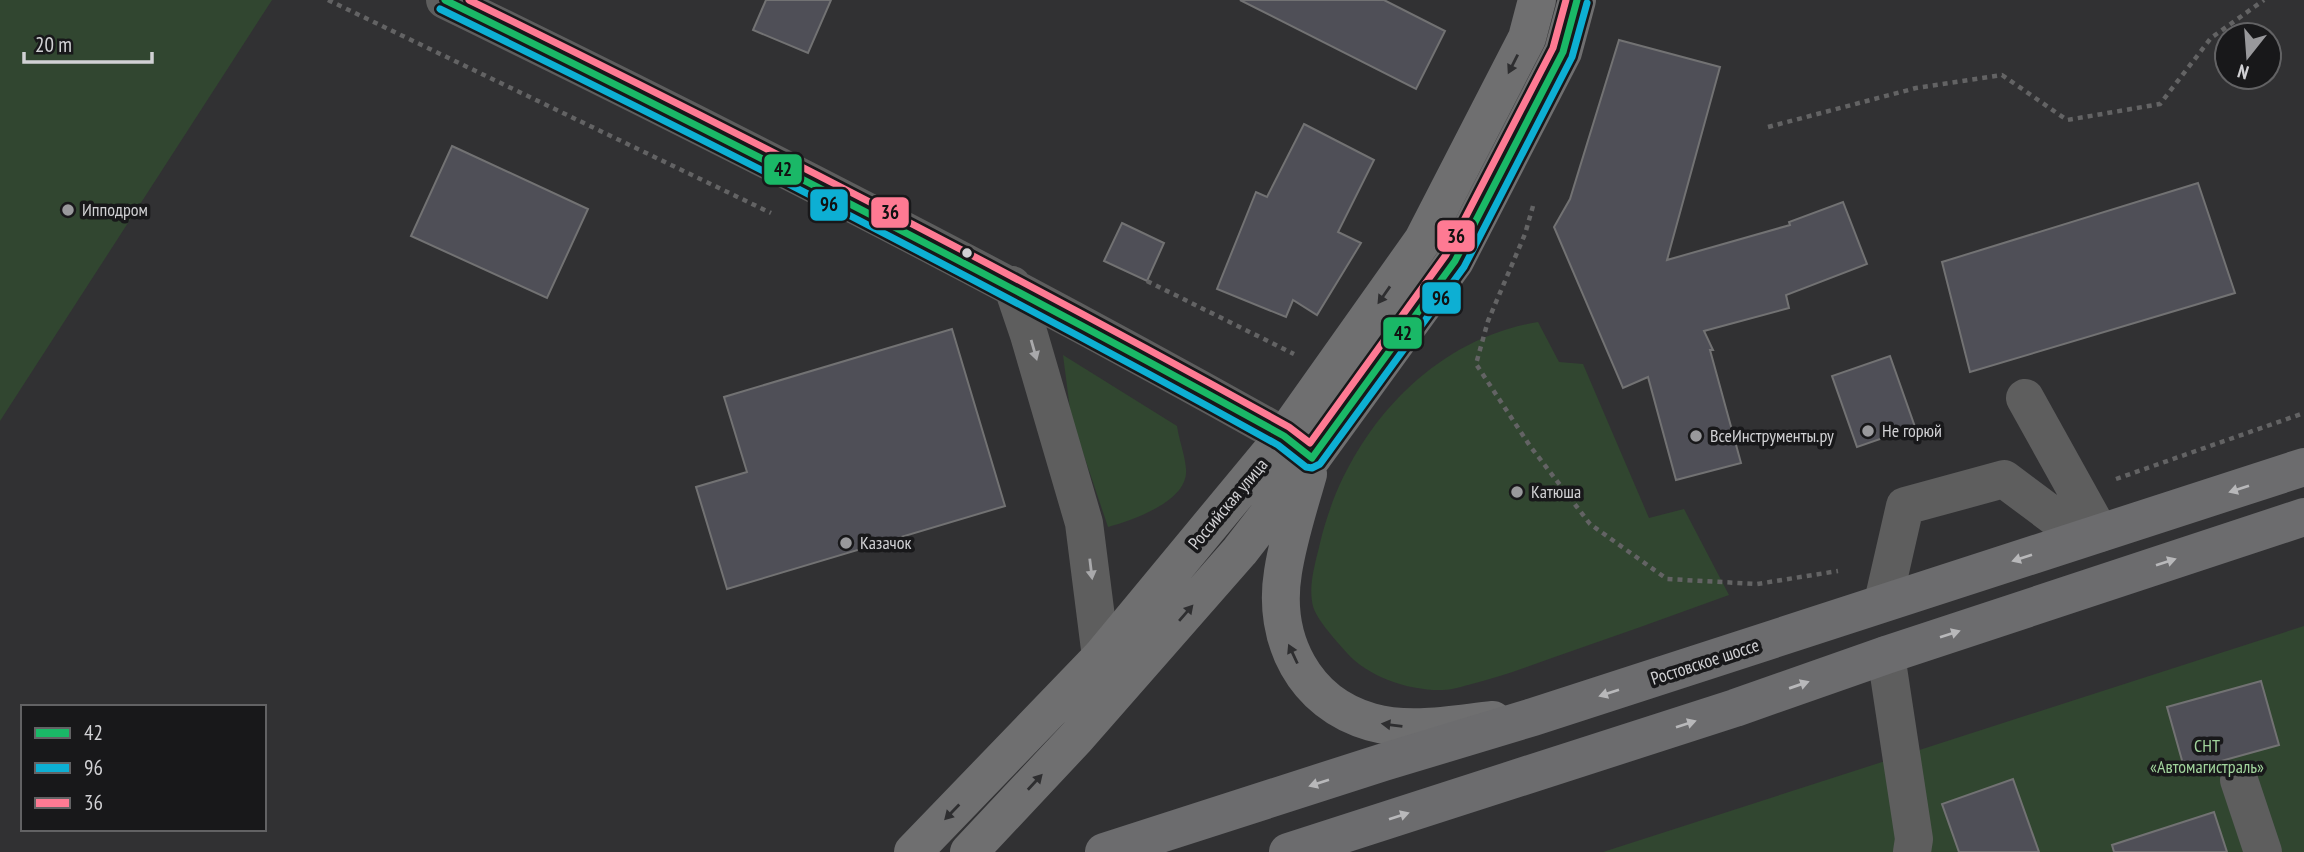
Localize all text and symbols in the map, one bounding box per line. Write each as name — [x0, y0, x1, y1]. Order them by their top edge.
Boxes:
scale bar — [24, 21, 152, 65]
north arrow — [2213, 21, 2283, 91]
text: 20 m — [35, 31, 72, 58]
one-way arrow — [1508, 54, 1519, 74]
text: N — [2235, 59, 2251, 85]
line badge: 42 — [763, 153, 803, 186]
text: 42 — [774, 157, 792, 181]
line badge: 96 — [809, 188, 849, 222]
text: 96 — [820, 192, 838, 216]
line badge: 36 — [870, 196, 910, 229]
place label: Ипподром — [82, 198, 148, 221]
text: 36 — [881, 200, 899, 224]
marker: Ипподром — [60, 202, 76, 218]
line badge: 36 — [1436, 219, 1476, 253]
text: 36 — [1447, 224, 1465, 248]
unlabelled marker — [960, 246, 974, 260]
line badge: 96 — [1421, 281, 1462, 315]
one-way arrow — [1377, 286, 1391, 304]
text: 96 — [1432, 286, 1450, 310]
line badge: 42 — [1382, 316, 1423, 350]
text: 42 — [1394, 321, 1412, 345]
one-way arrow — [1029, 339, 1039, 360]
place label: Не горюй — [1882, 419, 1942, 442]
marker: Не горюй — [1860, 423, 1876, 439]
place label: ВсеИнструменты.ру — [1710, 424, 1834, 447]
marker: ВсеИнструменты.ру — [1688, 428, 1704, 444]
street label: Российская улица — [1183, 453, 1272, 554]
place label: Катюша — [1531, 480, 1581, 503]
marker: Катюша — [1509, 484, 1525, 500]
one-way arrow — [2228, 484, 2249, 494]
place label: Казачок — [860, 531, 911, 554]
marker: Казачок — [838, 535, 854, 551]
one-way arrow — [2012, 553, 2033, 563]
one-way arrow — [2156, 556, 2177, 567]
one-way arrow — [1085, 559, 1096, 581]
one-way arrow — [1178, 604, 1193, 621]
one-way arrow — [1940, 628, 1961, 638]
street label: Ростовское шоссе — [1648, 633, 1762, 690]
one-way arrow — [1287, 644, 1299, 664]
one-way arrow — [1789, 679, 1810, 690]
one-way arrow — [1598, 688, 1619, 698]
legend — [21, 705, 266, 831]
one-way arrow — [1676, 718, 1697, 728]
text: 42 — [84, 719, 103, 746]
one-way arrow — [1381, 719, 1403, 730]
park label: СНТ «Автомагистраль» — [2150, 734, 2264, 778]
text: 96 — [84, 754, 103, 781]
one-way arrow — [1026, 774, 1042, 791]
one-way arrow — [1309, 778, 1330, 788]
text: 36 — [84, 789, 103, 816]
one-way arrow — [945, 803, 961, 820]
one-way arrow — [1389, 810, 1410, 821]

